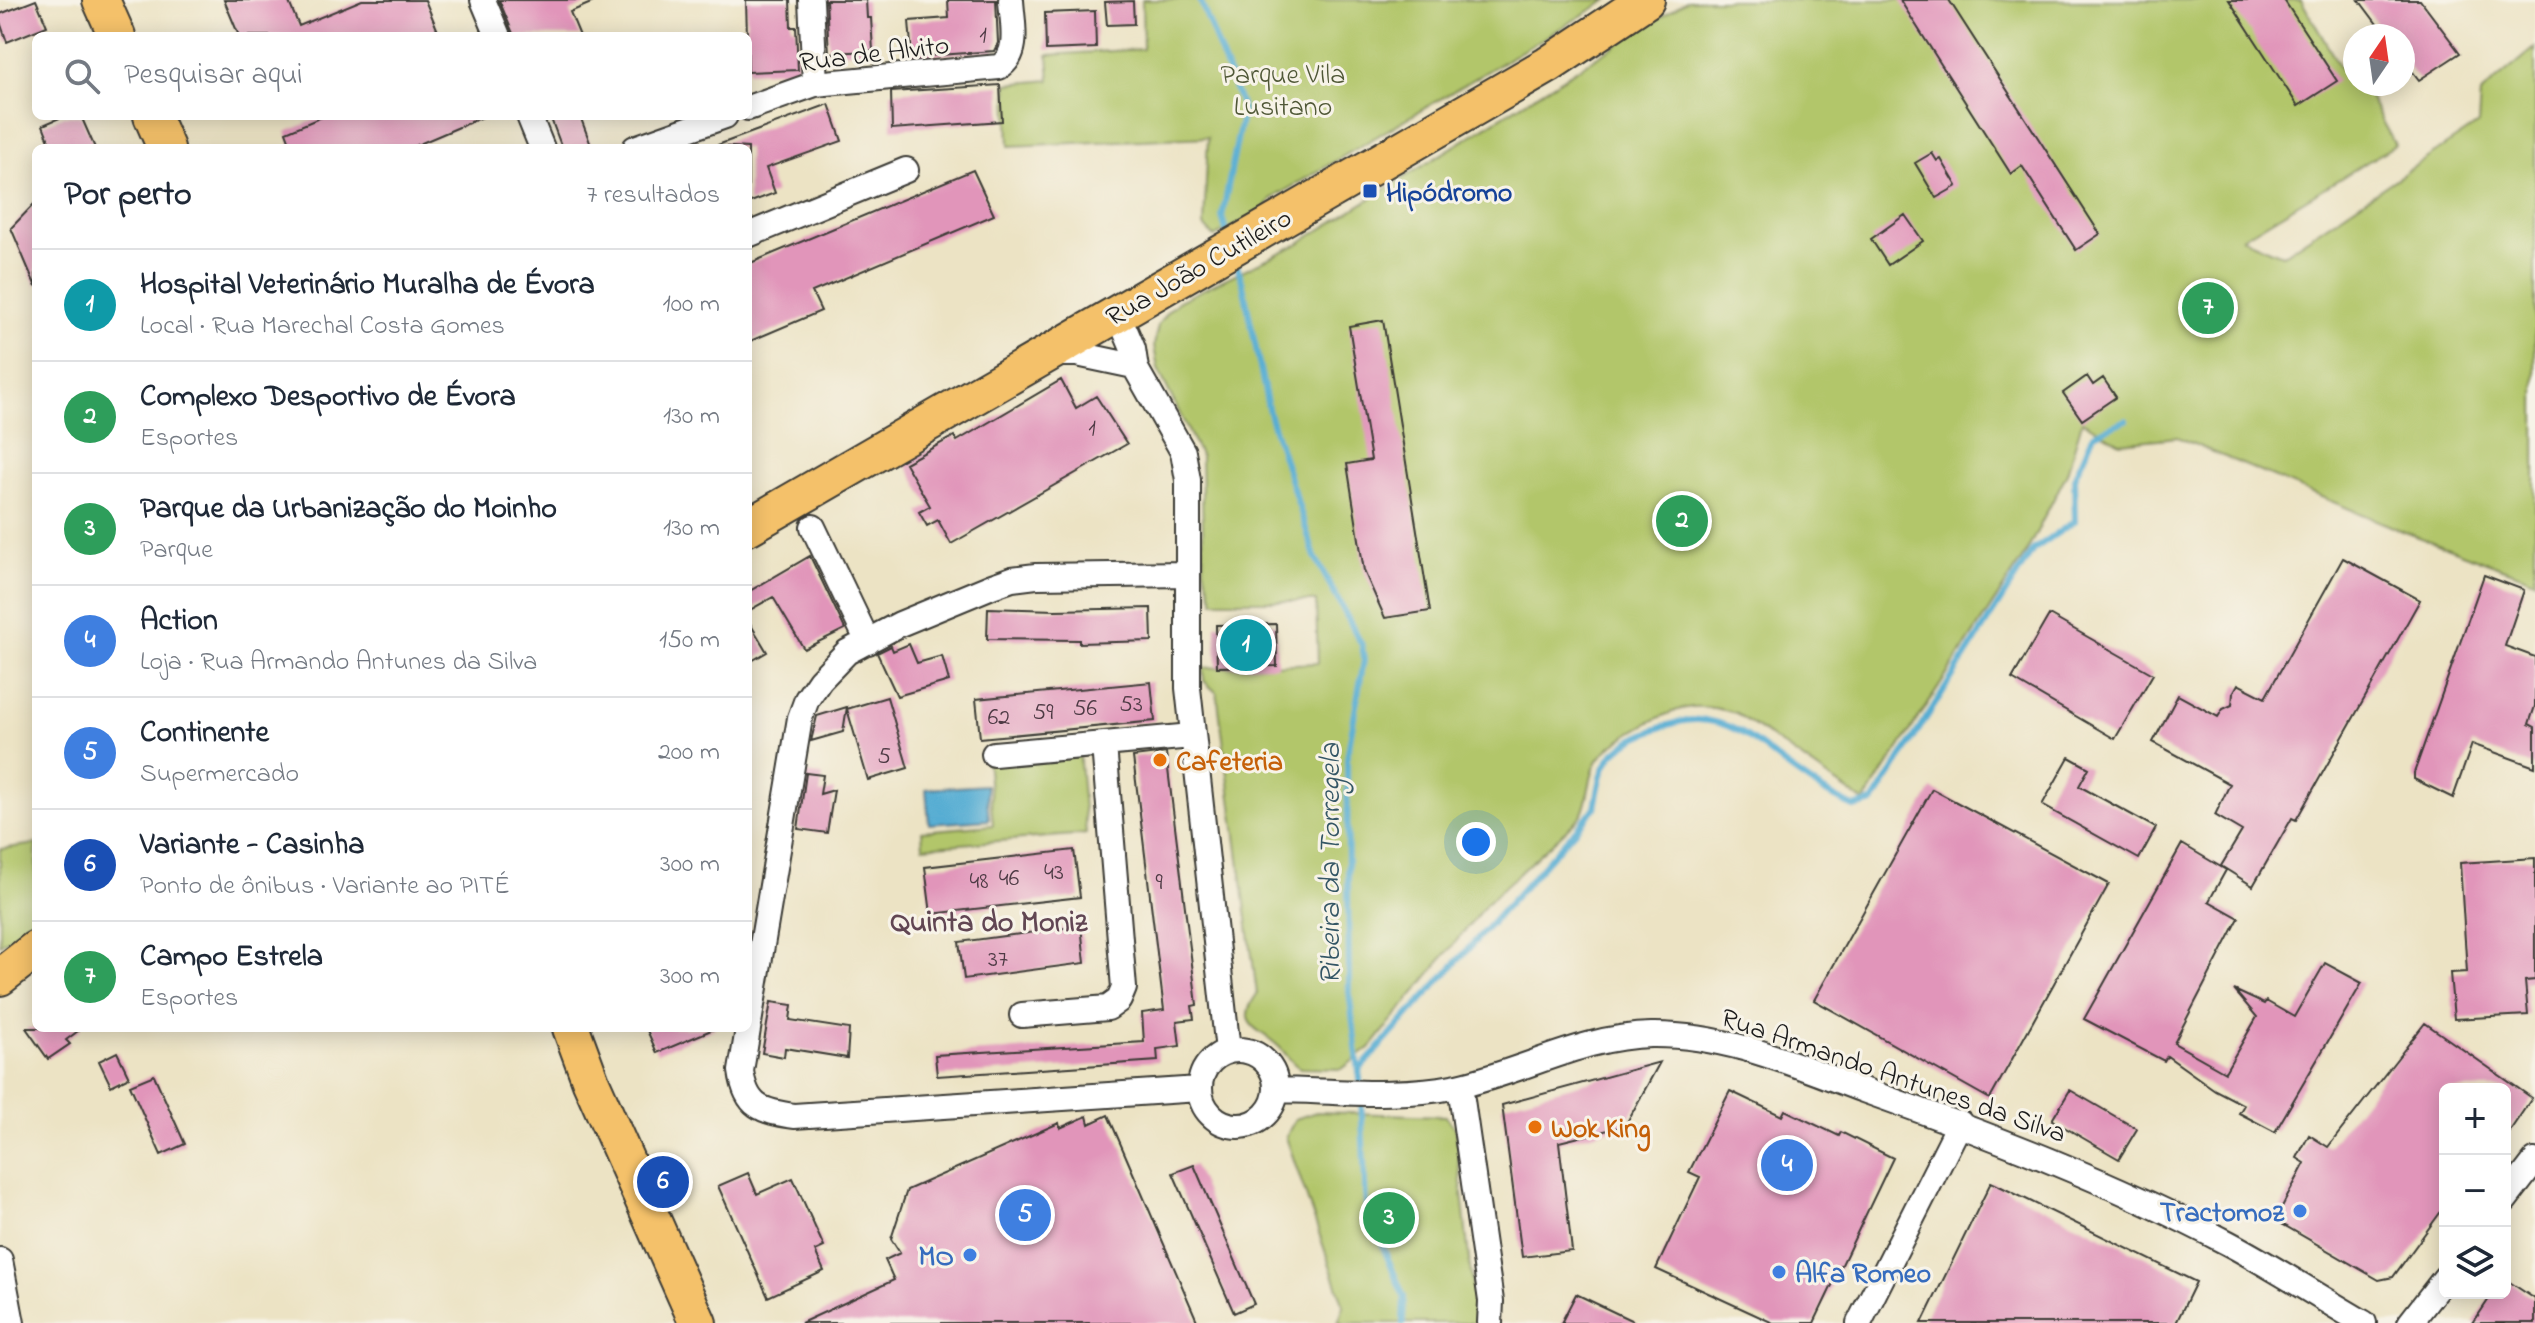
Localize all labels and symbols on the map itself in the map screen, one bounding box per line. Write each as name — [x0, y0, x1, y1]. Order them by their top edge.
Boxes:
house number: 1 — [979, 19, 987, 54]
north arrow — [2343, 24, 2415, 96]
street label: Rua de Alvito — [797, 26, 952, 85]
park label: Parque Vila Lusitano — [1221, 56, 1345, 129]
place label: Hipódromo — [1386, 174, 1512, 215]
marker: Hipódromo — [1361, 182, 1379, 200]
street label: Rua João Cutileiro — [1099, 199, 1300, 339]
pin: 7 — [2182, 278, 2234, 338]
house number: 1 — [1088, 412, 1096, 447]
pin: 2 — [1656, 491, 1708, 551]
pin: 1 — [1220, 615, 1272, 675]
house number: 53 — [1119, 688, 1143, 723]
house number: 56 — [1073, 692, 1098, 727]
house number: 59 — [1033, 696, 1054, 731]
house number: 62 — [988, 701, 1010, 736]
house number: 5 — [877, 740, 891, 775]
water label: Ribeira da Torregela — [1310, 742, 1354, 985]
place label: Cafeteria — [1176, 743, 1283, 784]
marker: Cafeteria — [1151, 751, 1169, 769]
your location — [1456, 822, 1496, 862]
house number: 43 — [1044, 856, 1064, 891]
house number: 46 — [999, 862, 1020, 897]
house number: 48 — [970, 865, 988, 900]
house number: 9 — [1155, 866, 1163, 901]
district label: Quinta do Moniz — [891, 902, 1089, 946]
house number: 37 — [988, 943, 1008, 978]
street label: Rua Armando Antunes da Silva — [1715, 999, 2071, 1156]
place label: Wok King — [1551, 1110, 1651, 1152]
marker: Wok King — [1526, 1118, 1544, 1136]
pin: 4 — [1761, 1135, 1813, 1195]
pin: 6 — [637, 1152, 689, 1212]
pin: 5 — [999, 1185, 1051, 1245]
pin: 3 — [1363, 1188, 1415, 1248]
place label: Tractomoz — [2160, 1194, 2285, 1235]
marker: Tractomoz — [2291, 1202, 2309, 1220]
place label: MO — [919, 1238, 954, 1279]
marker: MO — [961, 1246, 979, 1264]
place label: Alfa Romeo — [1795, 1255, 1931, 1296]
marker: Alfa Romeo — [1770, 1263, 1788, 1281]

